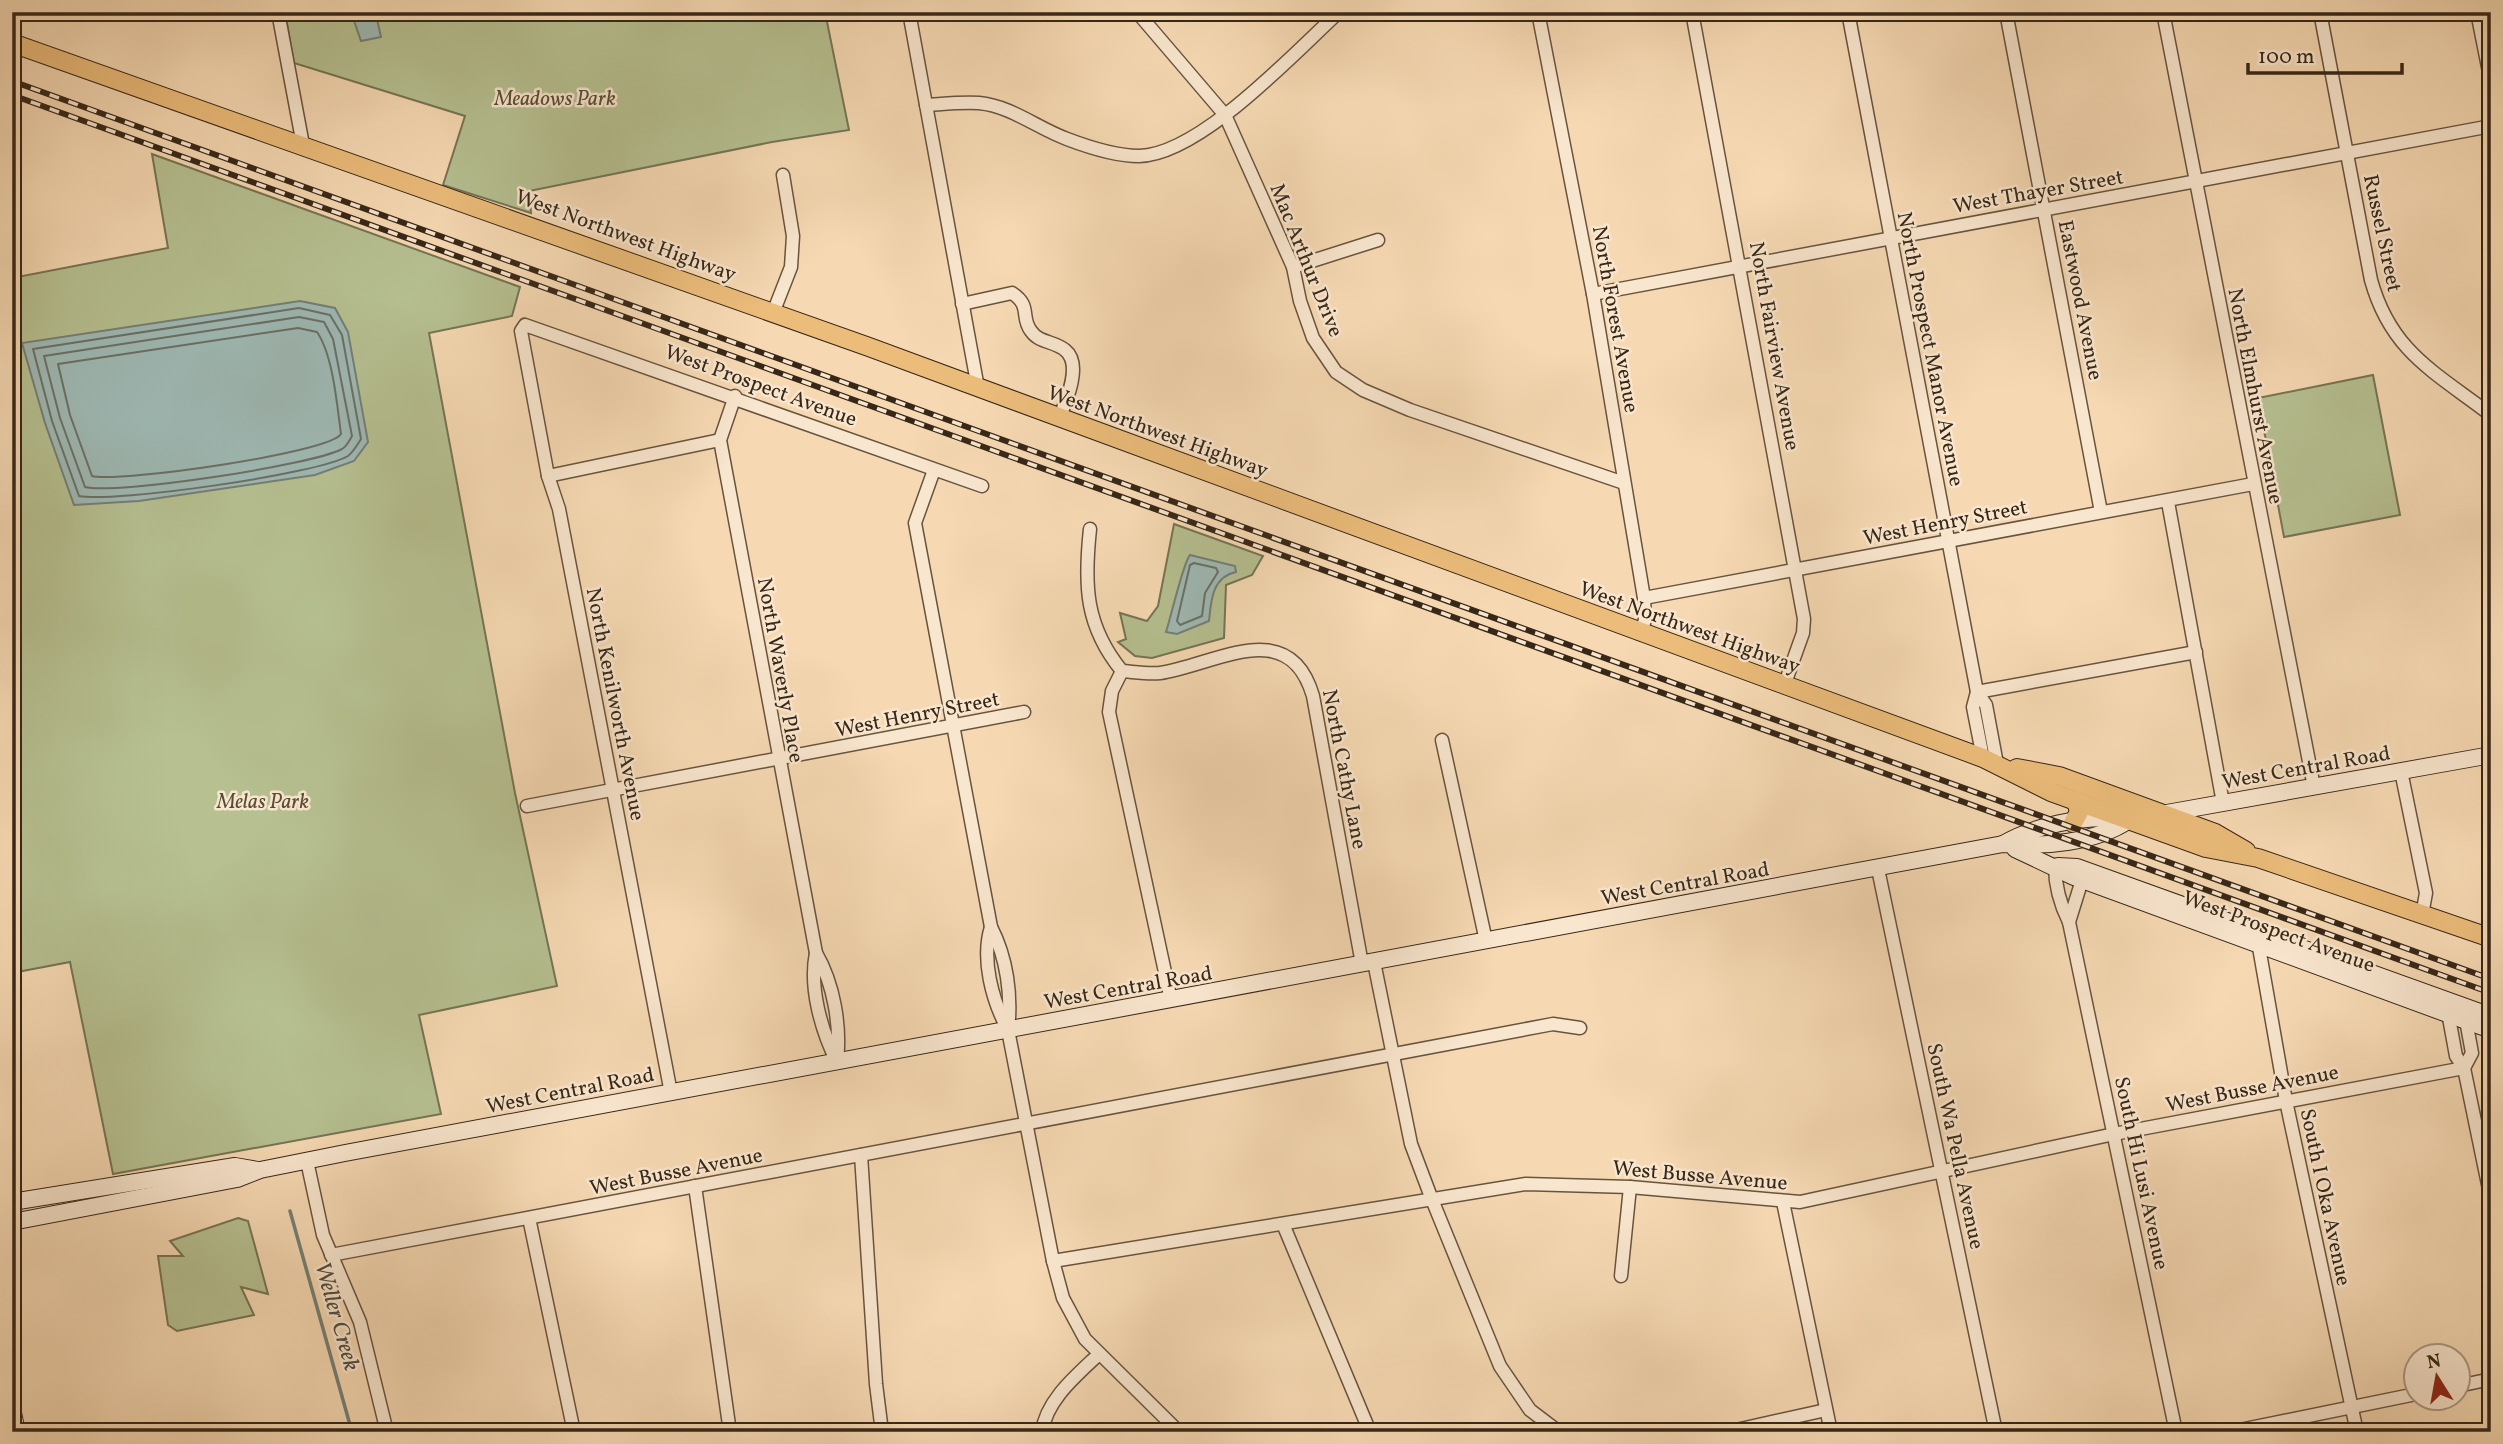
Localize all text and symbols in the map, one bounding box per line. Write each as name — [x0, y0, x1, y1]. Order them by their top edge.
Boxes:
scale bar — [2248, 32, 2402, 76]
text: 100 m — [2258, 43, 2315, 72]
park label: Meadows Park — [493, 85, 616, 114]
street label: West Thayer Street — [1951, 163, 2126, 222]
street label: Russel Street — [2355, 172, 2408, 295]
street label: Mac Arthur Drive — [1262, 179, 1350, 342]
street label: West Northwest Highway — [511, 183, 741, 290]
street label: North Prospect Manor Avenue — [1889, 210, 1970, 489]
street label: Eastwood Avenue — [2050, 218, 2109, 383]
street label: North Forest Avenue — [1584, 223, 1645, 415]
street label: North Fairview Avenue — [1741, 240, 1806, 453]
street label: North Elmhurst Avenue — [2219, 286, 2290, 507]
street label: West Prospect Avenue — [660, 338, 861, 435]
street label: West Northwest Highway — [1043, 379, 1273, 486]
street label: West Henry Street — [1861, 493, 2030, 554]
street label: North Waverly Place — [749, 575, 810, 765]
street label: West Northwest Highway — [1575, 575, 1805, 682]
street label: North Kenilworth Avenue — [578, 585, 651, 823]
street label: West Henry Street — [833, 685, 1002, 746]
street label: North Cathy Lane — [1314, 687, 1373, 852]
street label: West Central Road — [2220, 739, 2393, 798]
park label: Melas Park — [216, 788, 309, 817]
street label: West Central Road — [1599, 855, 1772, 914]
street label: West Prospect Avenue — [2178, 884, 2379, 981]
street label: West Central Road — [1042, 959, 1215, 1018]
street label: South Wa Pella Avenue — [1919, 1041, 1991, 1252]
street label: West Busse Avenue — [2163, 1058, 2341, 1120]
street label: West Central Road — [484, 1061, 657, 1122]
street label: South Hi Lusi Avenue — [2106, 1074, 2175, 1273]
street label: South I Oka Avenue — [2292, 1106, 2357, 1289]
street label: West Busse Avenue — [587, 1141, 765, 1203]
street label: West Busse Avenue — [1611, 1154, 1789, 1199]
water label: Weller Creek — [305, 1258, 367, 1375]
north arrow — [2402, 1342, 2472, 1412]
text: N — [2425, 1348, 2444, 1376]

